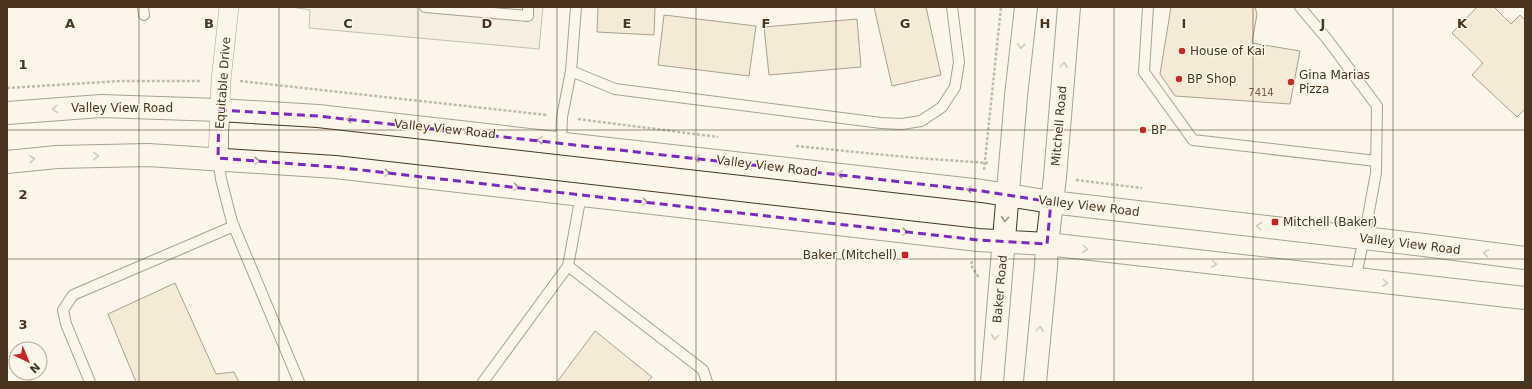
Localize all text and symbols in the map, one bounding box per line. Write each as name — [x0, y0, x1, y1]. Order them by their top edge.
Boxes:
text: A — [65, 16, 75, 31]
text: B — [204, 16, 214, 31]
text: C — [343, 16, 353, 31]
text: D — [482, 16, 493, 31]
text: E — [623, 16, 631, 31]
text: F — [762, 16, 770, 31]
text: G — [900, 16, 910, 31]
text: H — [1040, 16, 1050, 31]
text: I — [1182, 16, 1186, 31]
text: J — [1320, 16, 1325, 31]
text: K — [1457, 16, 1468, 31]
street label: Equitable Drive — [213, 36, 233, 130]
one-way arrow — [1017, 43, 1026, 49]
place label: House of Kai — [1190, 44, 1265, 58]
marker: House of Kai — [1177, 46, 1187, 56]
text: 1 — [18, 57, 28, 72]
one-way arrow — [1059, 62, 1068, 69]
place label: Gina Marias Pizza — [1299, 68, 1370, 96]
place label: BP Shop — [1187, 72, 1236, 86]
marker: BP Shop — [1174, 74, 1184, 84]
marker: Gina Marias Pizza — [1286, 77, 1296, 87]
street label: Mitchell Road — [1049, 85, 1069, 167]
house number: 7414 — [1248, 87, 1274, 98]
street label: Valley View Road — [71, 101, 173, 115]
one-way arrow — [52, 105, 58, 114]
one-way arrow — [346, 115, 352, 124]
street label: Valley View Road — [394, 117, 496, 141]
place label: BP — [1151, 123, 1166, 137]
marker: BP — [1138, 125, 1148, 135]
one-way arrow — [537, 136, 543, 145]
one-way arrow — [93, 152, 99, 160]
street label: Valley View Road — [716, 153, 818, 179]
one-way arrow — [693, 154, 700, 163]
one-way arrow — [29, 155, 35, 164]
one-way arrow — [254, 157, 260, 166]
one-way arrow — [384, 168, 390, 177]
one-way arrow — [837, 170, 843, 179]
one-way arrow — [513, 183, 519, 192]
one-way arrow — [966, 185, 972, 194]
text: 2 — [18, 187, 28, 202]
street label: Valley View Road — [1038, 193, 1140, 219]
one-way arrow — [642, 197, 648, 206]
place label: Mitchell (Baker) — [1283, 215, 1377, 229]
one-way arrow — [1001, 216, 1010, 222]
marker: Mitchell (Baker) — [1270, 217, 1280, 227]
one-way arrow — [1256, 222, 1262, 231]
one-way arrow — [902, 227, 908, 236]
street label: Valley View Road — [1359, 231, 1461, 257]
one-way arrow — [1082, 244, 1088, 253]
place label: Baker (Mitchell) — [803, 248, 897, 262]
one-way arrow — [1483, 249, 1489, 258]
marker: Baker (Mitchell) — [900, 250, 910, 260]
street label: Baker Road — [990, 254, 1010, 324]
one-way arrow — [1211, 259, 1217, 268]
one-way arrow — [1382, 278, 1388, 287]
text: 3 — [18, 317, 28, 332]
one-way arrow — [1036, 326, 1045, 332]
one-way arrow — [991, 333, 1000, 340]
north arrow — [8, 341, 48, 381]
text: N — [27, 360, 42, 376]

